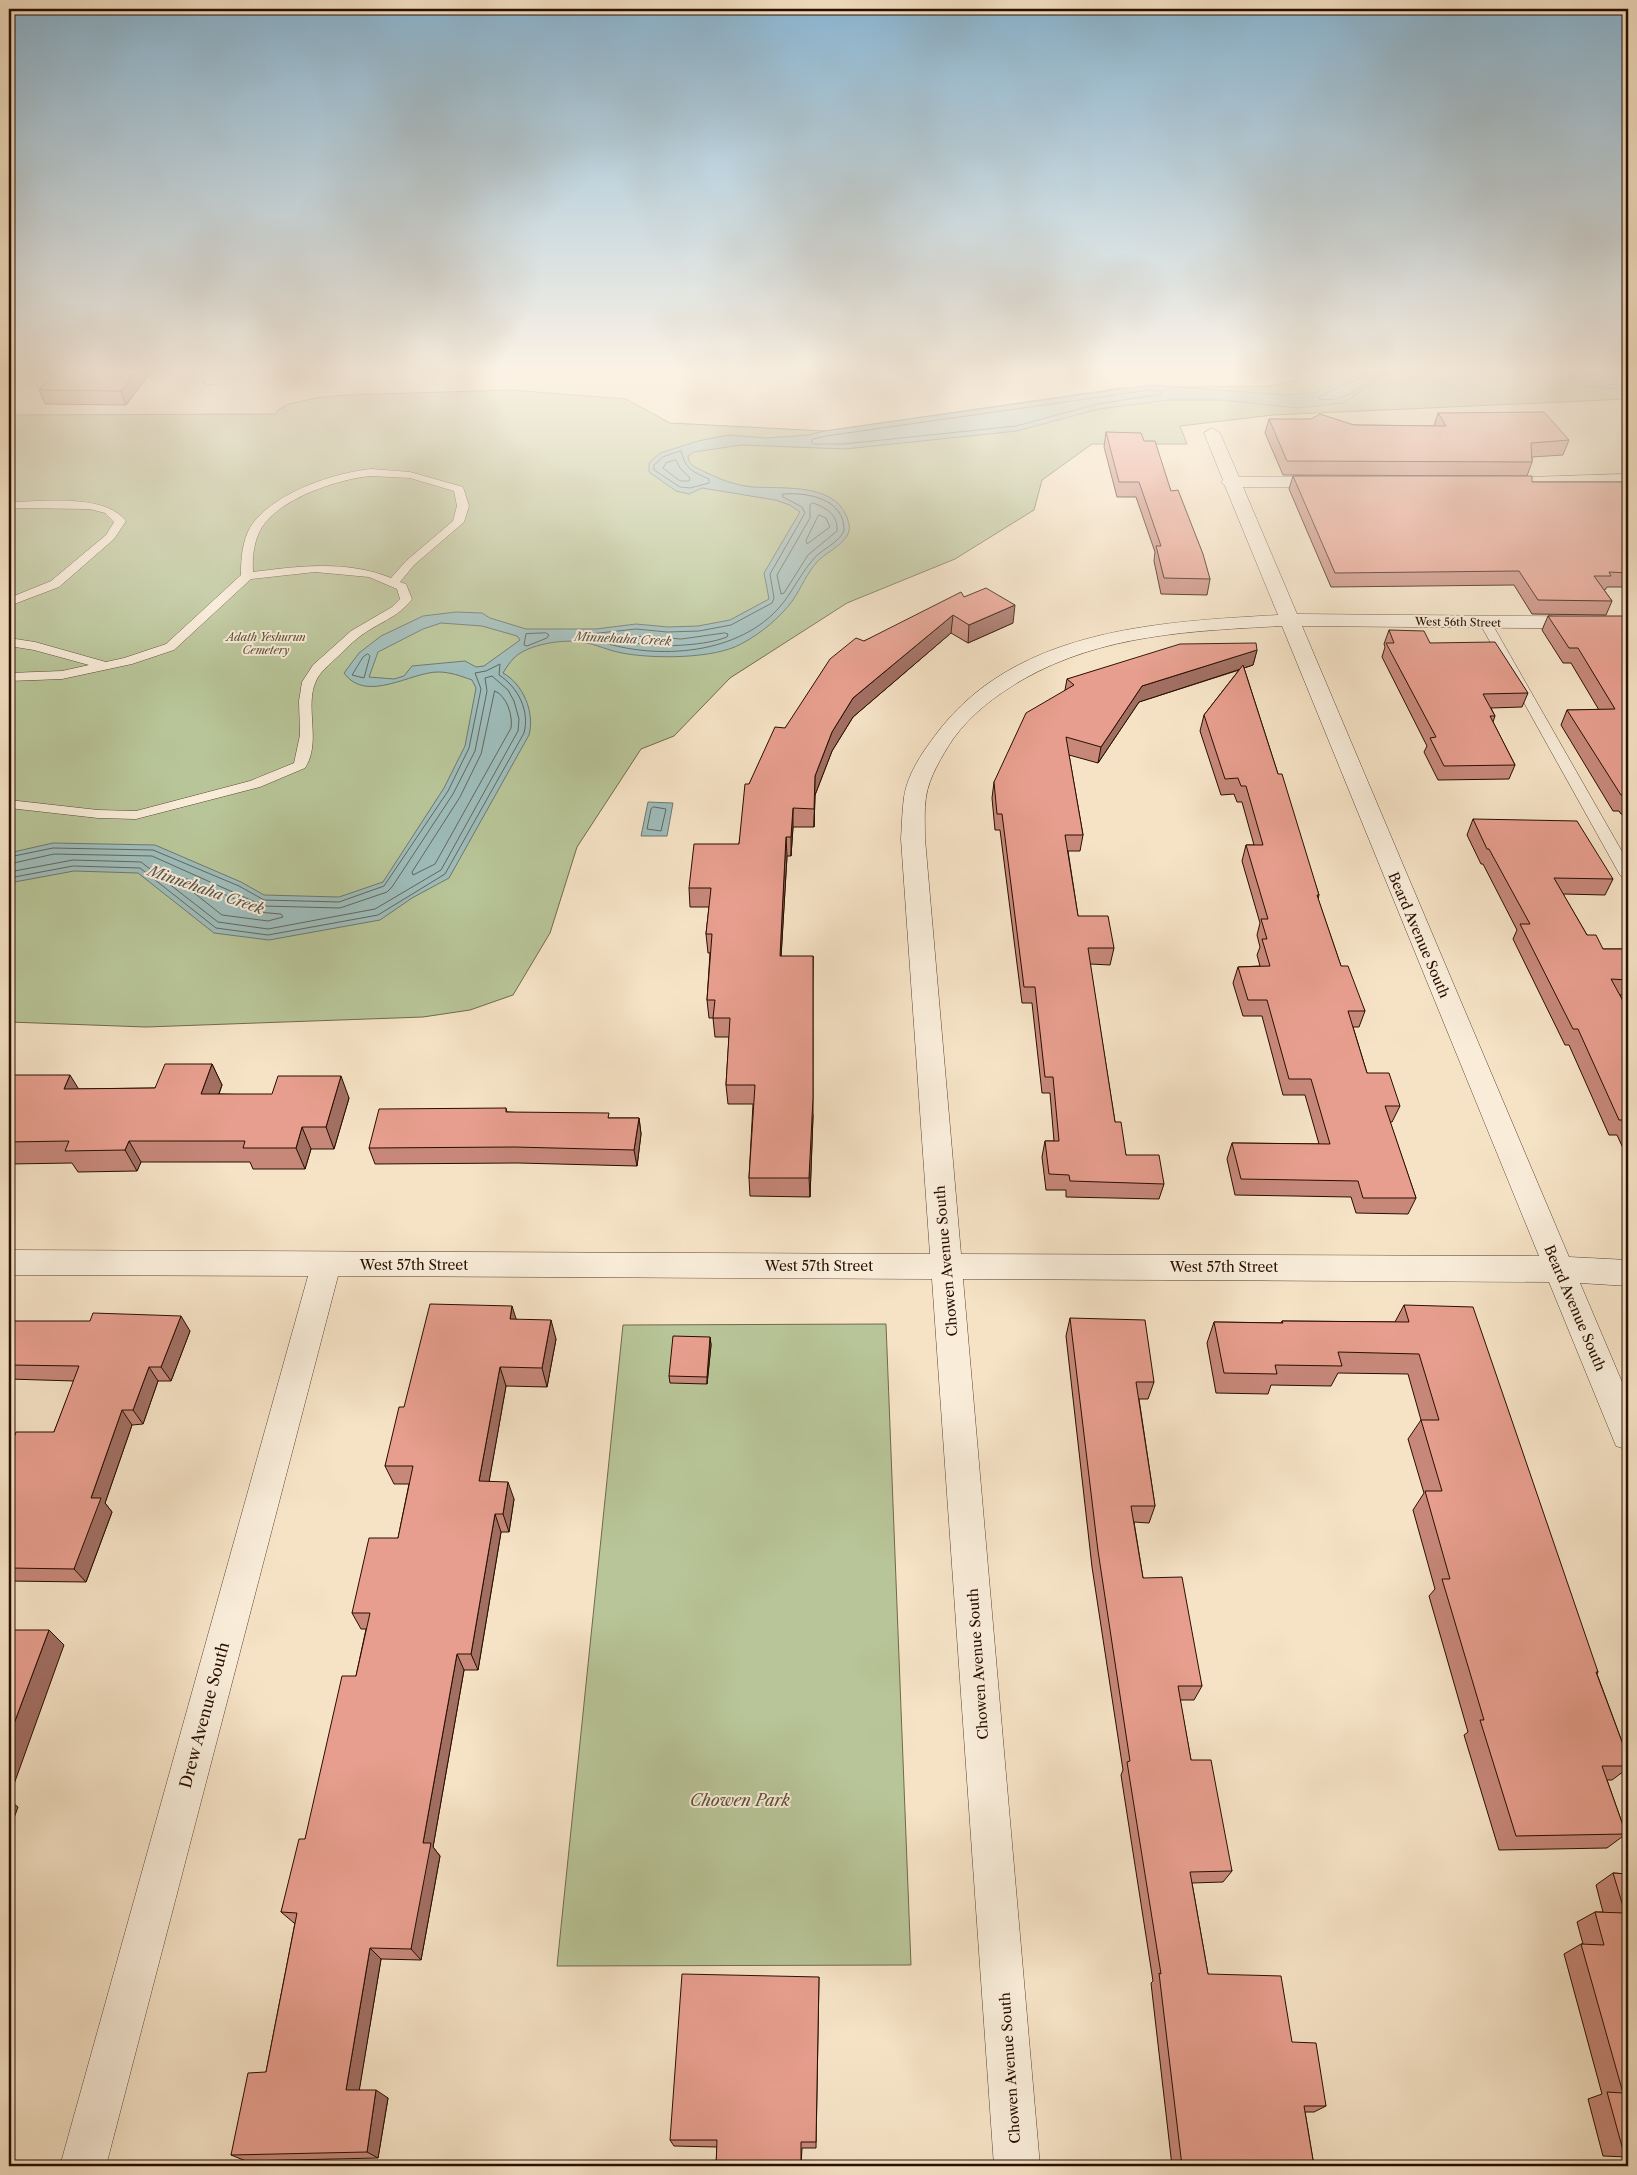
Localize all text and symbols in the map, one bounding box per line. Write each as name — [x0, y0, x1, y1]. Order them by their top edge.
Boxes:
street label: West 56th Street — [1414, 614, 1501, 630]
water label: Minnehaha Creek — [572, 628, 673, 649]
park label: Adath Yeshurun Cemetery — [224, 630, 306, 657]
water label: Minnehaha Creek — [144, 860, 267, 918]
street label: Beard Avenue South — [1384, 869, 1454, 1001]
street label: Chowen Avenue South — [930, 1185, 962, 1337]
street label: Beard Avenue South — [1540, 1242, 1610, 1374]
street label: West 57th Street — [359, 1256, 468, 1274]
street label: West 57th Street — [764, 1257, 873, 1275]
street label: West 57th Street — [1169, 1258, 1278, 1276]
street label: Chowen Avenue South — [964, 1588, 992, 1740]
street label: Drew Avenue South — [175, 1640, 233, 1790]
park label: Chowen Park — [690, 1790, 791, 1810]
street label: Chowen Avenue South — [996, 1992, 1024, 2144]

